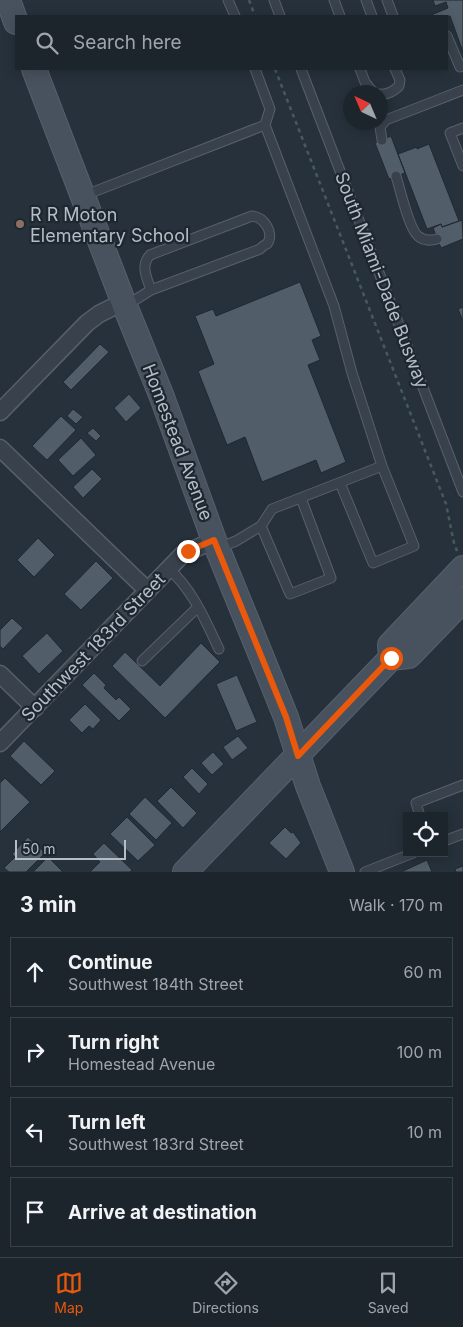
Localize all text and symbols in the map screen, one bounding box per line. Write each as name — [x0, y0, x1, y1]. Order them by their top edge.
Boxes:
search box — [15, 15, 448, 70]
icon: search — [33, 29, 61, 57]
text: Search here — [73, 31, 182, 54]
north arrow — [343, 85, 388, 130]
street label: South Miami-Dade Busway — [331, 169, 433, 391]
place label: R R Moton Elementary School — [30, 204, 189, 246]
marker: R R Moton Elementary School — [14, 218, 26, 230]
street label: Homestead Avenue — [138, 361, 218, 523]
route end — [177, 540, 200, 563]
street label: Southwest 183rd Street — [17, 568, 169, 725]
route start — [380, 647, 403, 670]
map controls — [403, 812, 448, 857]
button: locate — [403, 812, 448, 857]
scale bar — [15, 837, 126, 860]
text: 50 m — [22, 840, 56, 857]
text: 3 min — [20, 892, 76, 917]
text: Walk · 170 m — [349, 895, 443, 915]
text: Continue — [68, 951, 153, 974]
icon: ahead — [21, 958, 49, 986]
text: 60 m — [403, 962, 442, 982]
text: Southwest 184th Street — [68, 974, 243, 994]
text: Turn right — [68, 1031, 159, 1054]
icon: right — [21, 1038, 49, 1066]
text: 100 m — [397, 1042, 442, 1062]
text: Homestead Avenue — [68, 1054, 215, 1074]
text: Turn left — [68, 1111, 146, 1134]
icon: left — [21, 1118, 49, 1146]
text: 10 m — [407, 1122, 442, 1142]
text: Southwest 183rd Street — [68, 1134, 244, 1154]
icon: arrive — [21, 1198, 49, 1226]
text: Arrive at destination — [68, 1201, 257, 1224]
tab: Map — [54, 1269, 83, 1316]
tab: Directions — [192, 1269, 259, 1316]
tab: Saved — [368, 1269, 409, 1316]

